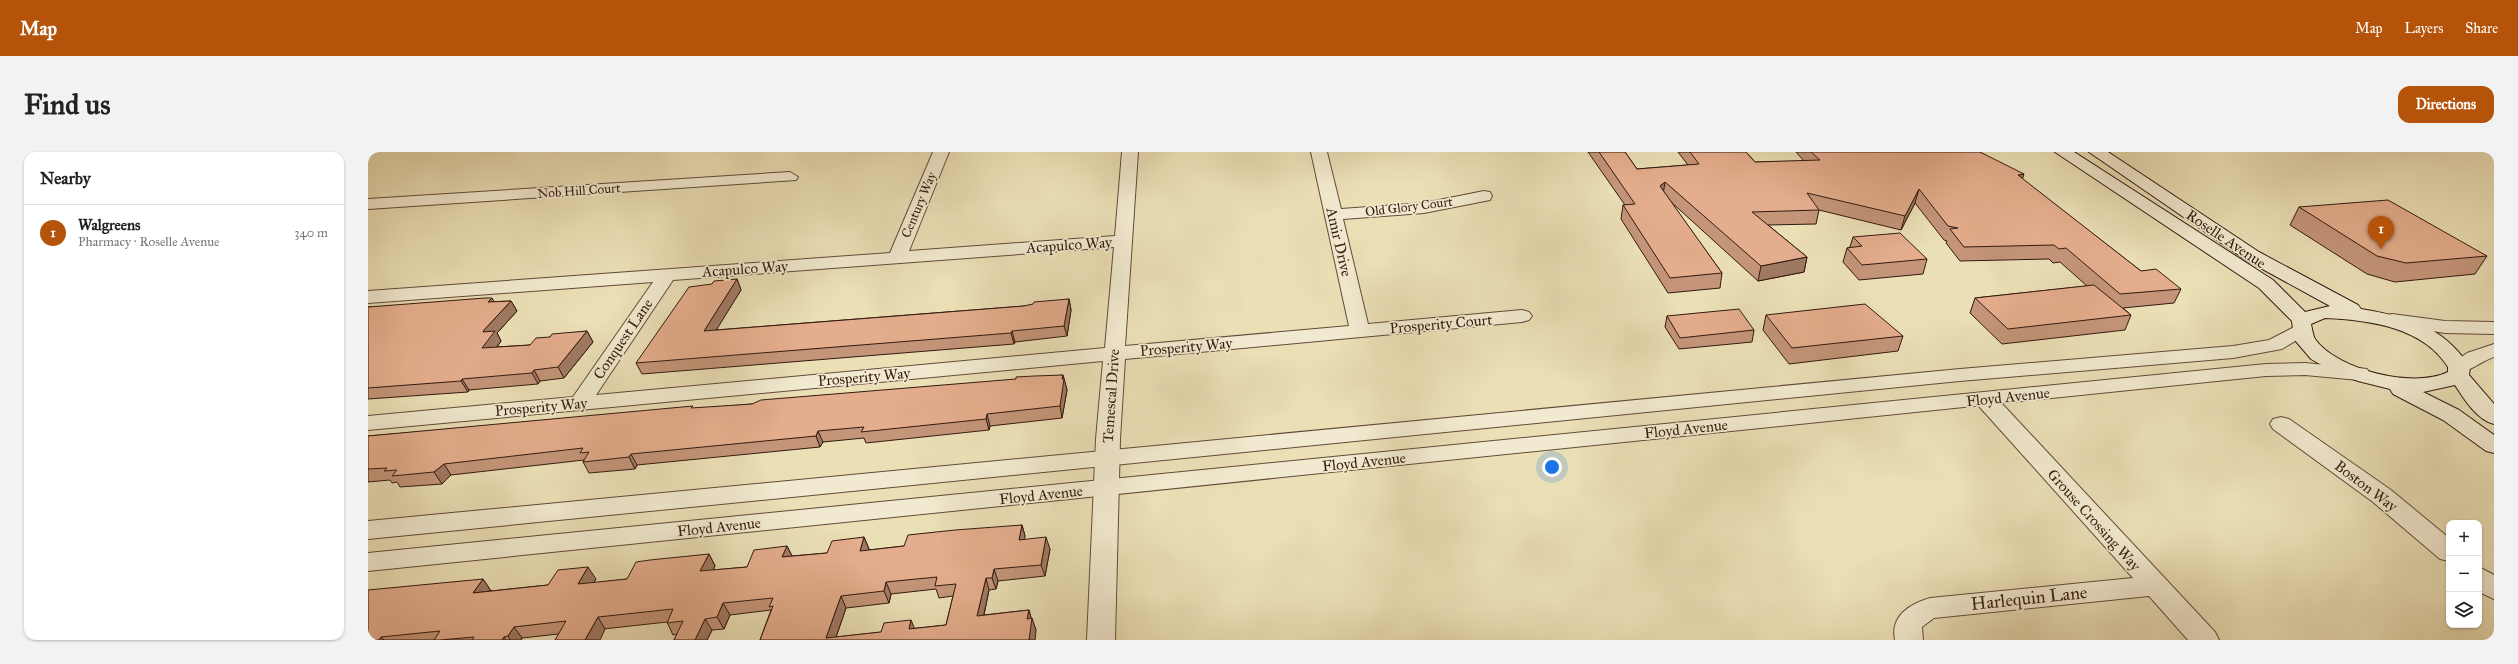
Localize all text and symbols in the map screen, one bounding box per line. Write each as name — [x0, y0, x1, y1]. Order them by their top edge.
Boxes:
text: Map — [20, 17, 57, 40]
text: Map — [2355, 20, 2383, 37]
text: Layers — [2405, 20, 2443, 37]
text: Share — [2465, 20, 2498, 37]
button: Directions — [2398, 86, 2494, 123]
text: Find us — [24, 87, 110, 122]
text: Nearby — [40, 168, 91, 189]
street label: Century Way — [898, 169, 940, 240]
street label: Nob Hill Court — [537, 180, 621, 202]
street label: Old Glory Court — [1364, 194, 1454, 220]
street label: Amir Drive — [1322, 205, 1356, 278]
street label: Roselle Avenue — [2183, 206, 2269, 272]
text: Walgreens — [78, 216, 141, 234]
pin: 1 — [2368, 216, 2394, 249]
text: 1 — [50, 225, 56, 241]
text: 340 m — [294, 225, 328, 241]
street label: Acapulco Way — [1024, 233, 1114, 257]
text: Pharmacy · Roselle Avenue — [78, 234, 220, 250]
street label: Acapulco Way — [700, 257, 790, 281]
street label: Conquest Lane — [589, 295, 657, 383]
street label: Prosperity Court — [1389, 310, 1494, 337]
street label: Prosperity Way — [1139, 334, 1234, 360]
street label: Temescal Drive — [1099, 348, 1123, 444]
street label: Prosperity Way — [817, 364, 912, 390]
street label: Floyd Avenue — [1965, 384, 2051, 410]
street label: Prosperity Way — [494, 394, 589, 420]
street label: Floyd Avenue — [1643, 416, 1729, 442]
street label: Floyd Avenue — [1321, 449, 1407, 475]
your location — [1542, 457, 1562, 477]
street label: Boston Way — [2331, 457, 2402, 516]
street label: Grouse Crossing Way — [2044, 465, 2145, 575]
street label: Floyd Avenue — [998, 482, 1084, 508]
street label: Floyd Avenue — [676, 514, 762, 540]
map controls — [2446, 520, 2482, 628]
button: + — [2446, 520, 2482, 556]
button: − — [2446, 556, 2482, 592]
street label: Harlequin Lane — [1970, 581, 2088, 616]
button: layers — [2446, 592, 2482, 628]

